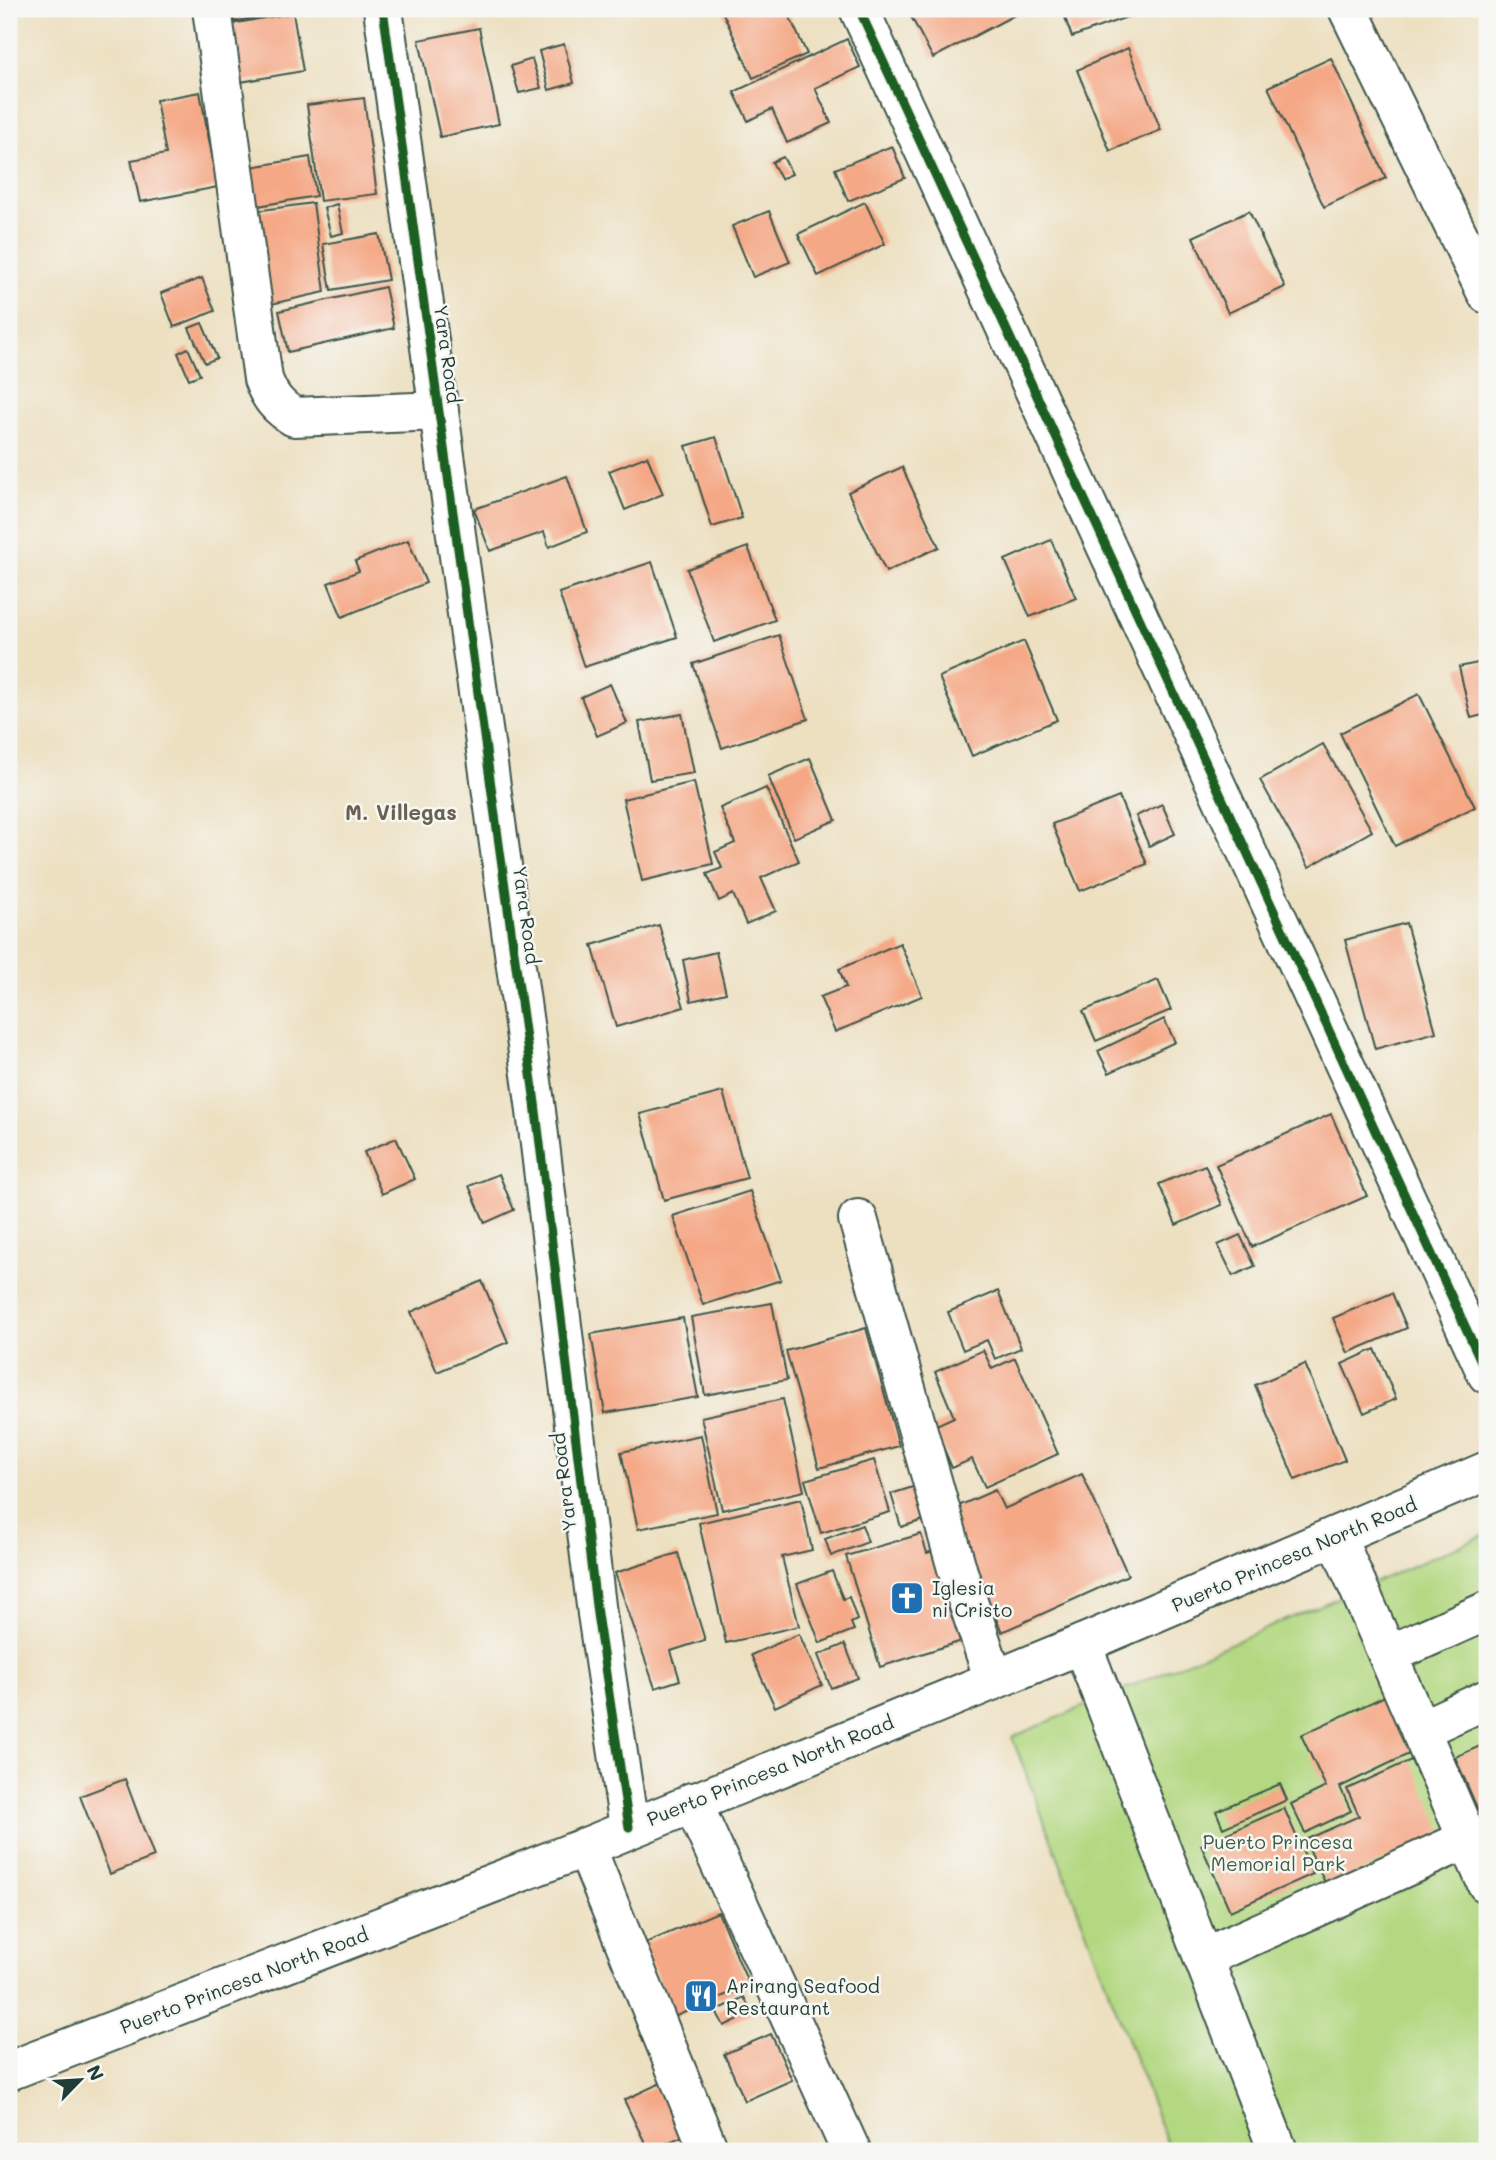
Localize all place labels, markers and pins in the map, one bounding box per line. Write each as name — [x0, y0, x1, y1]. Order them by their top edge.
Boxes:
place label: Iglesia ni Cristo — [932, 1575, 1012, 1622]
church icon: Iglesia ni Cristo — [888, 1579, 926, 1617]
place label: Arirang Seafood Restaurant — [726, 1973, 880, 2020]
restaurant icon: Arirang Seafood Restaurant — [682, 1977, 720, 2015]

